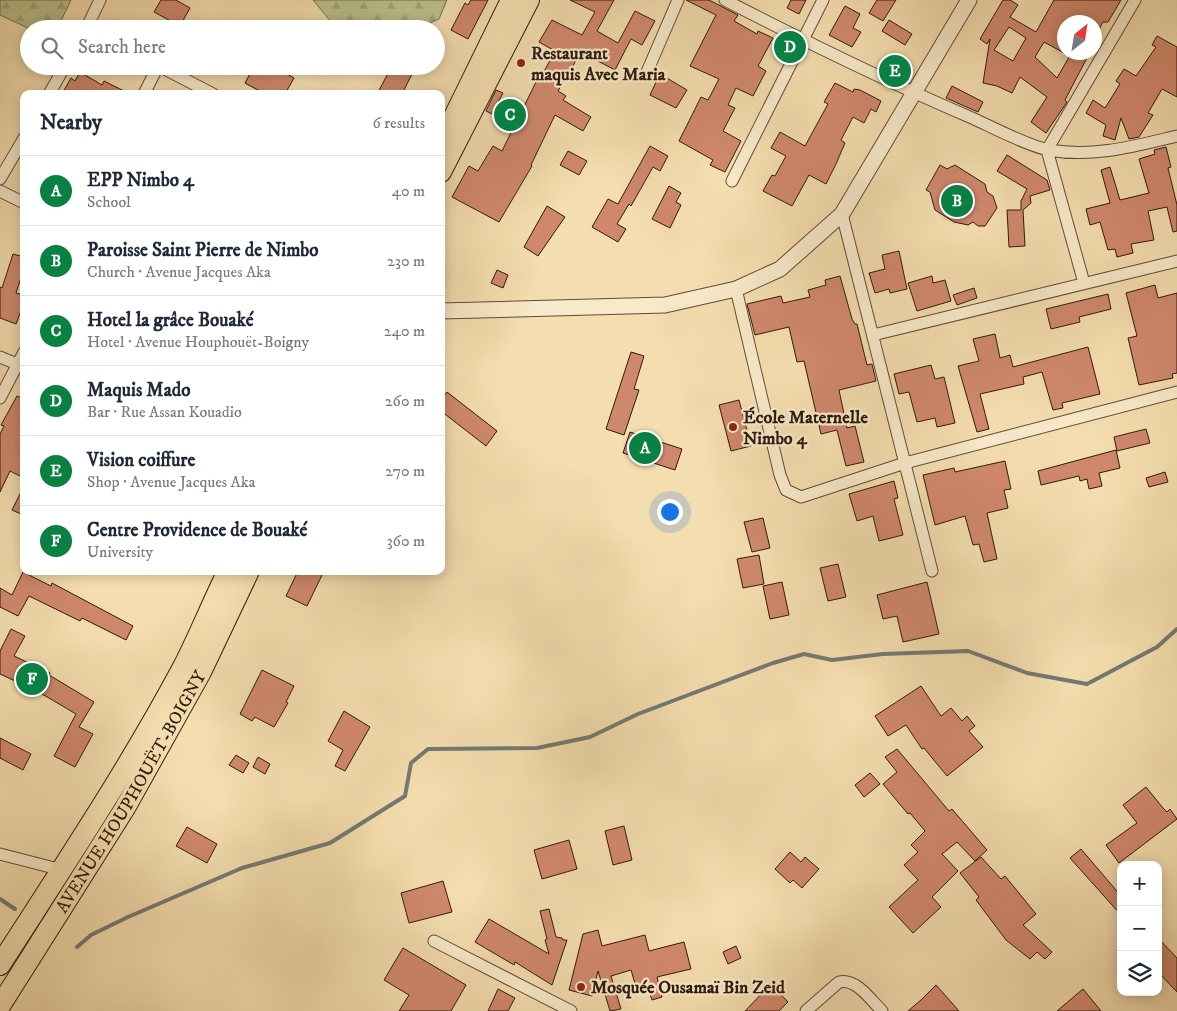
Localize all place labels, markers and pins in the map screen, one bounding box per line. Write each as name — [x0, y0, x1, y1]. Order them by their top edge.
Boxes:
pin: D — [774, 28, 806, 66]
place label: Restaurant maquis Avec Maria — [531, 43, 666, 86]
pin: E — [879, 52, 911, 90]
marker: Restaurant maquis Avec Maria — [515, 57, 527, 69]
pin: C — [494, 96, 526, 134]
pin: B — [941, 182, 973, 220]
place label: École Maternelle Nimbo 4 — [743, 406, 868, 450]
marker: École Maternelle Nimbo 4 — [727, 421, 739, 433]
pin: A — [629, 429, 661, 467]
pin: F — [16, 660, 48, 698]
place label: Mosquée Ousamaï Bin Zeid — [591, 977, 786, 999]
marker: Mosquée Ousamaï Bin Zeid — [575, 981, 587, 993]

